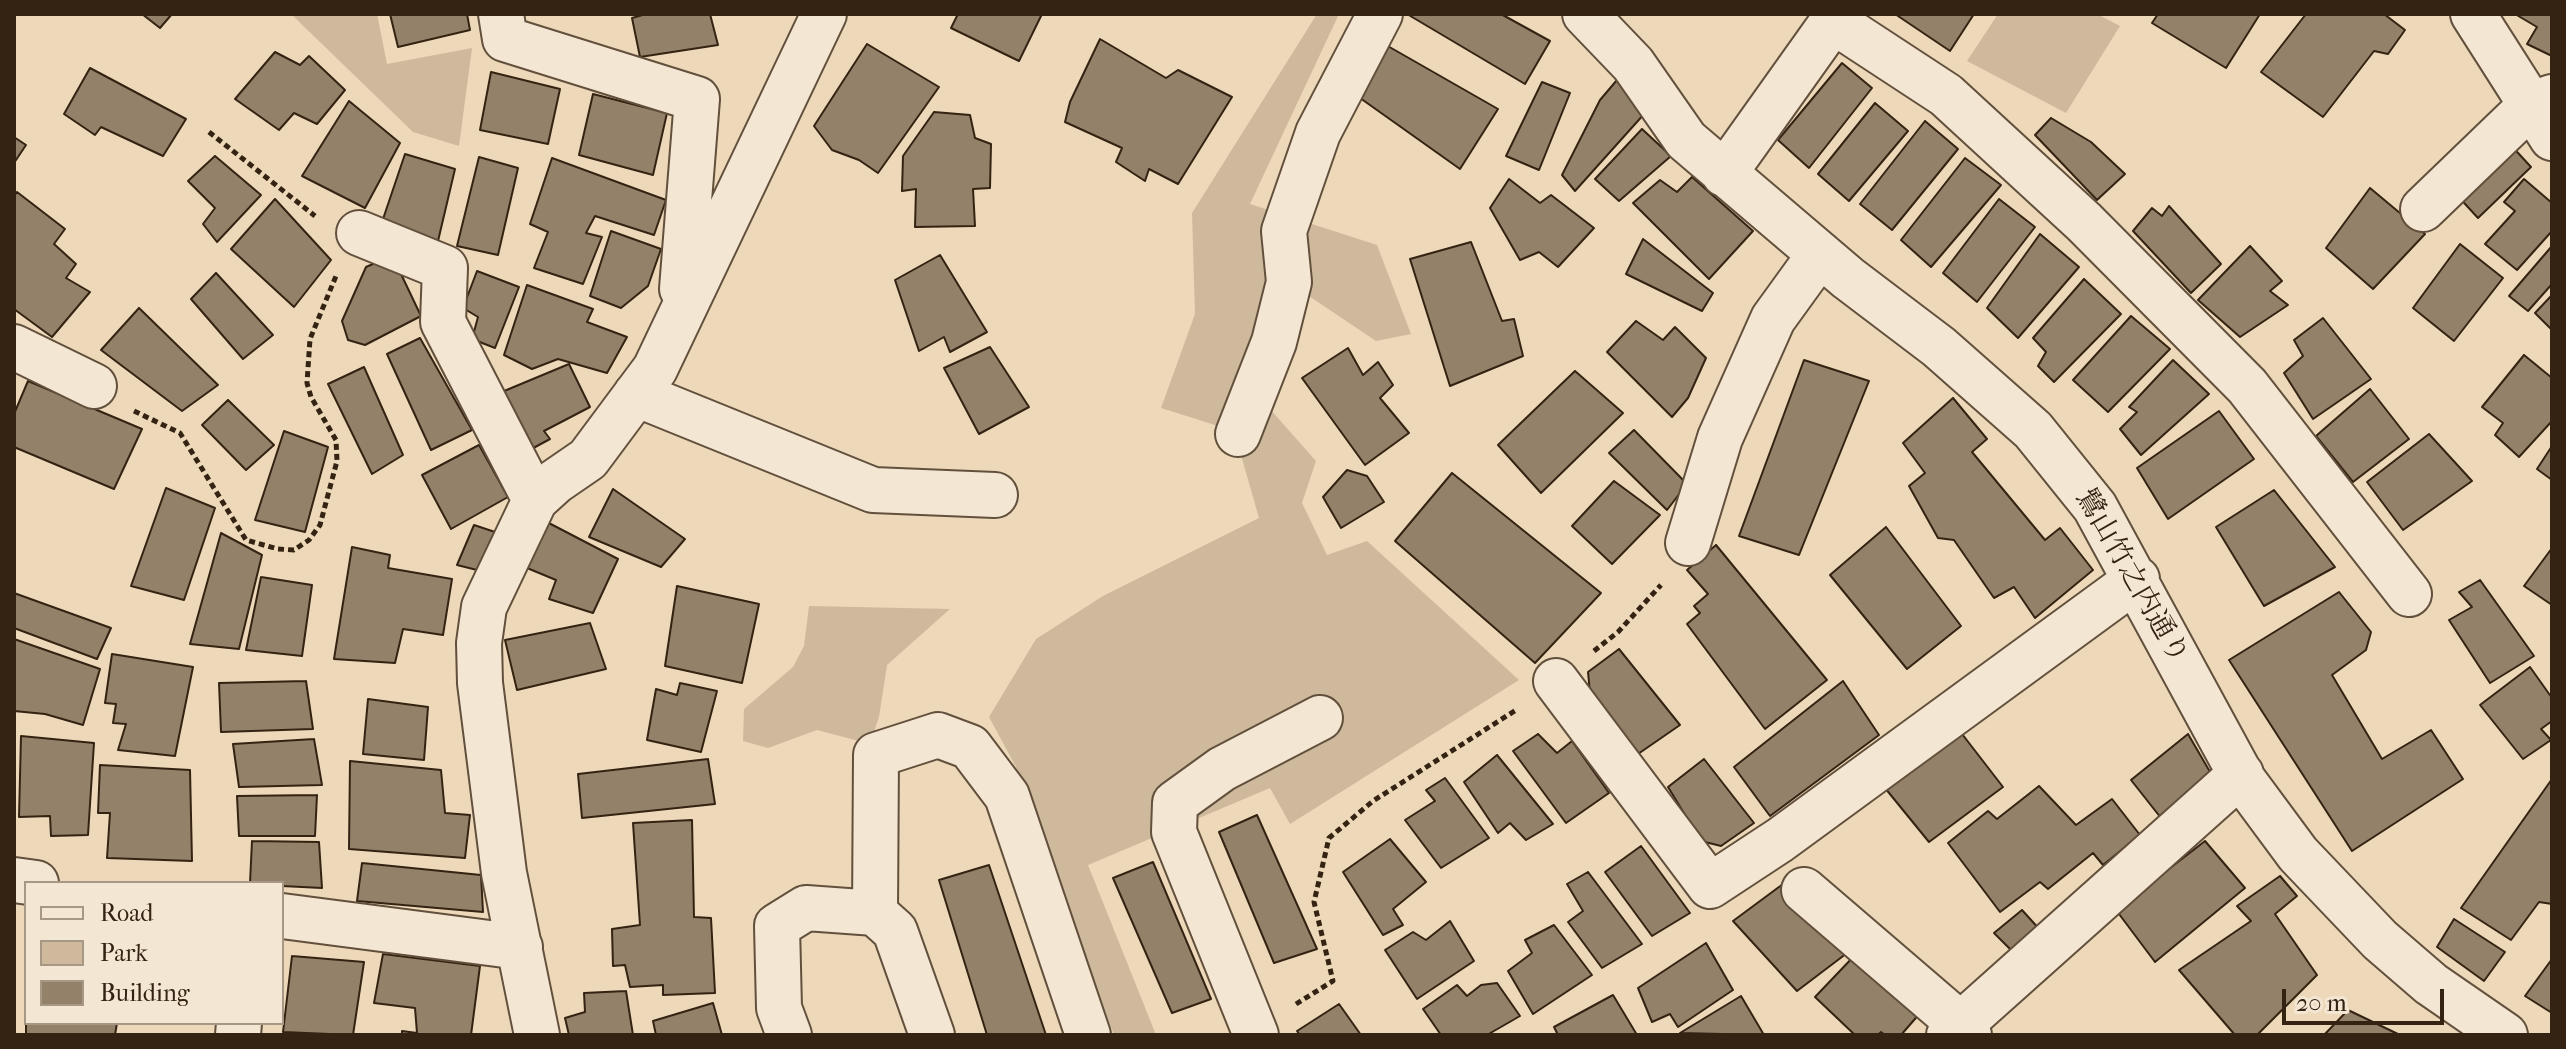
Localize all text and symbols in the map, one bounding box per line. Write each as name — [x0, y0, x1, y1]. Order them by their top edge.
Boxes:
street label: 鷺山竹之内通り — [2067, 484, 2195, 670]
legend — [24, 881, 284, 1025]
text: Road — [100, 899, 153, 927]
text: Park — [100, 939, 148, 967]
scale bar — [2286, 973, 2448, 1023]
text: Building — [100, 979, 190, 1007]
text: 20 m — [2296, 989, 2347, 1017]

